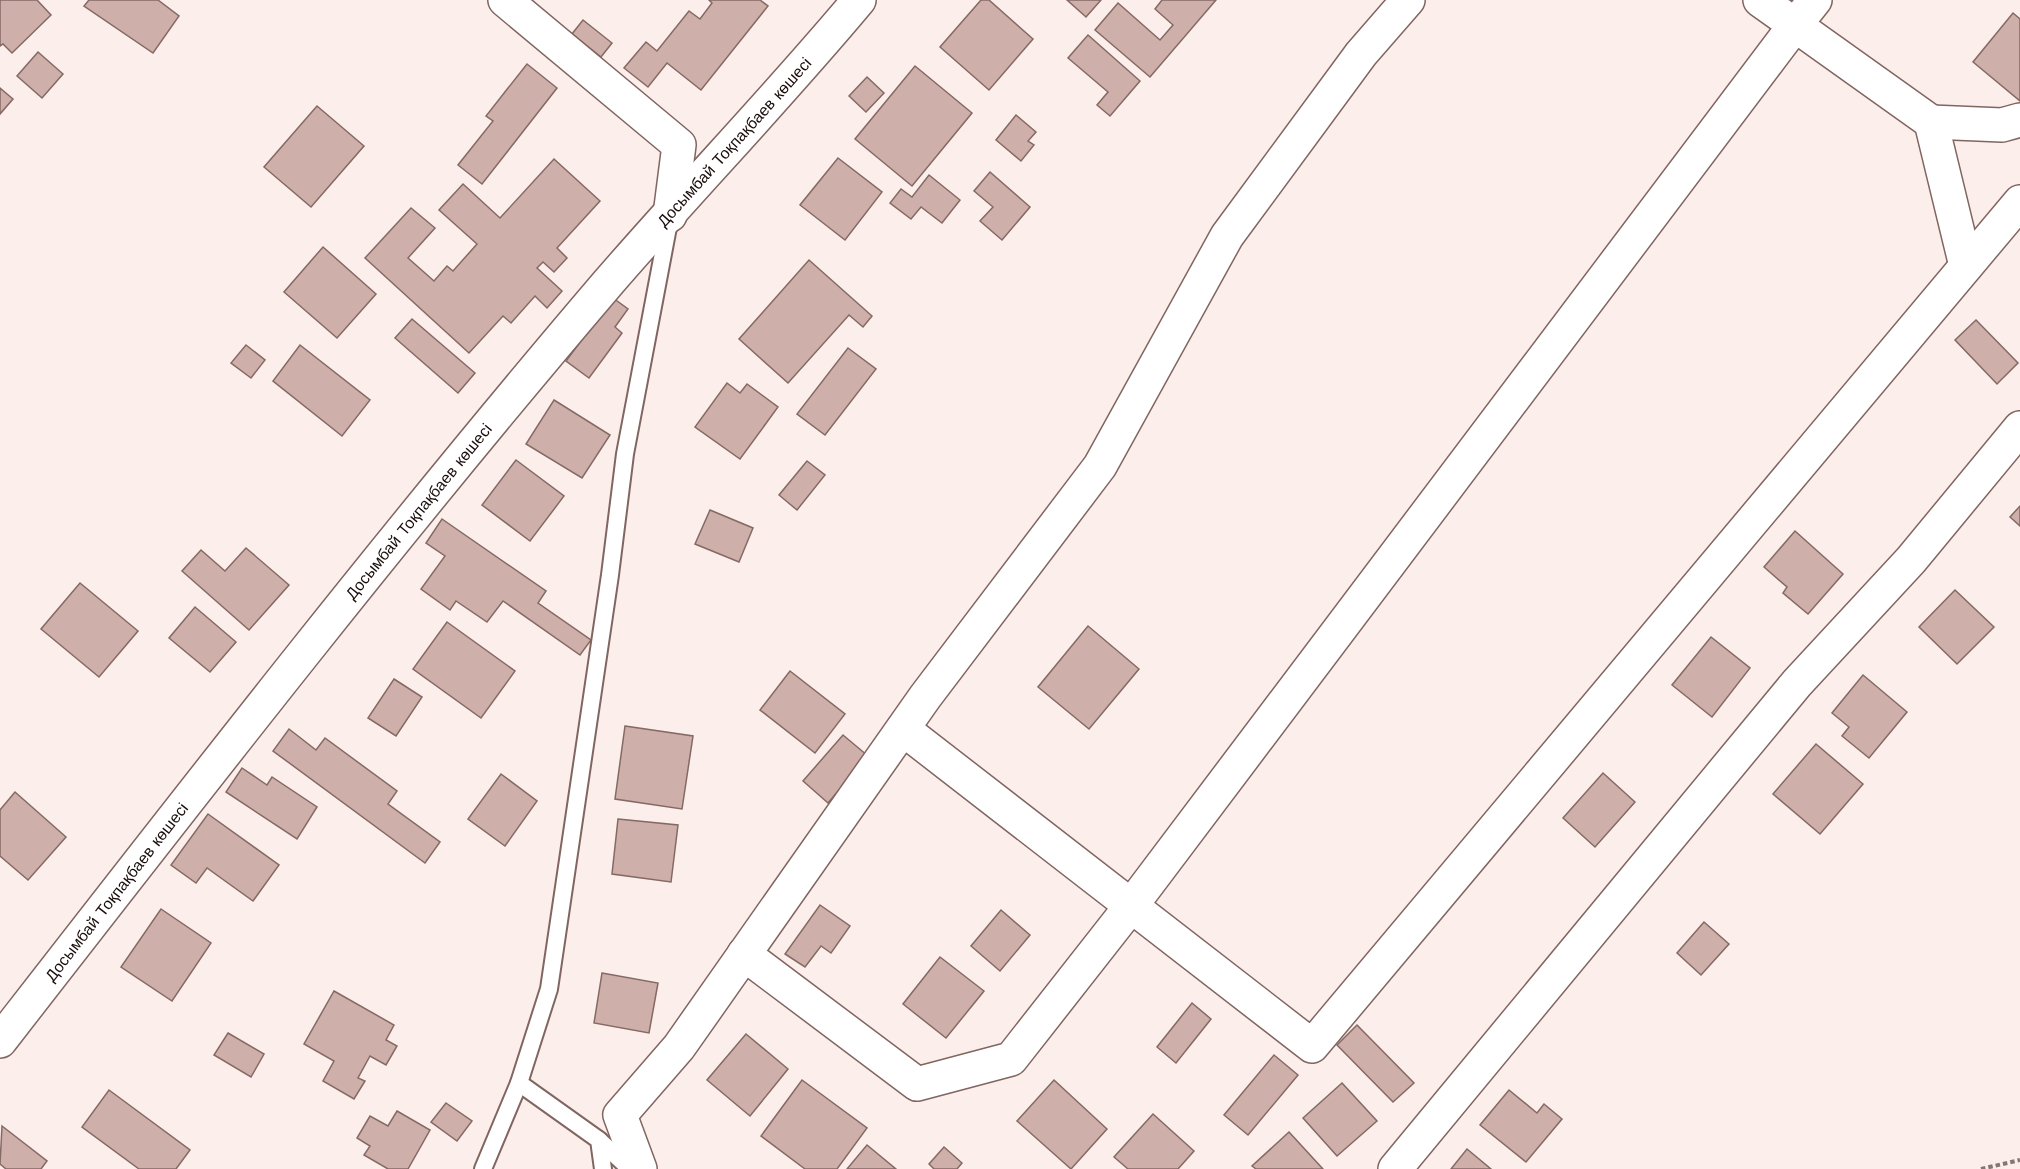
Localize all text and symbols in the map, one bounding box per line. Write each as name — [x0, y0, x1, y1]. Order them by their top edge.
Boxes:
street label: Досымбай Тоқпақбаев көшесі — [653, 53, 815, 230]
street label: Досымбай Тоқпақбаев көшесі — [341, 419, 495, 603]
street label: Досымбай Тоқпақбаев көшесі — [41, 799, 192, 985]

